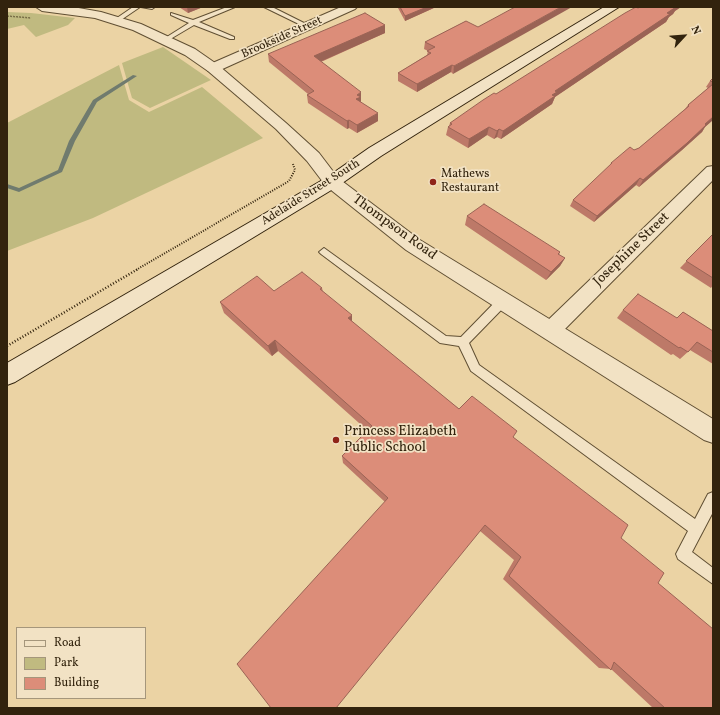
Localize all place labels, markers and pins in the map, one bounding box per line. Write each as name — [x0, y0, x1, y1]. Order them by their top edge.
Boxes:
place label: Mathews Restaurant — [441, 168, 499, 196]
marker: Mathews Restaurant — [428, 177, 438, 187]
place label: Princess Elizabeth Public School — [344, 424, 457, 456]
marker: Princess Elizabeth Public School — [331, 435, 341, 445]

